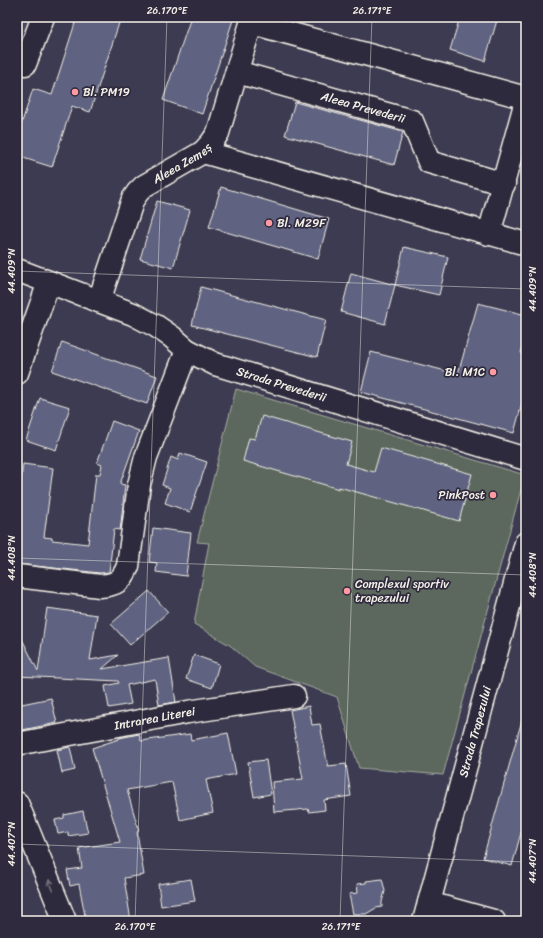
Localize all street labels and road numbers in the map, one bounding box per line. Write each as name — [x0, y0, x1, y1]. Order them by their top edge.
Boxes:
street label: Aleea Prevederii — [318, 85, 408, 130]
street label: Aleea Zemeș — [147, 137, 218, 190]
street label: Strada Prevederii — [234, 360, 330, 409]
street label: Strada Trapezului — [452, 683, 498, 780]
street label: Intrarea Literei — [111, 700, 197, 737]

